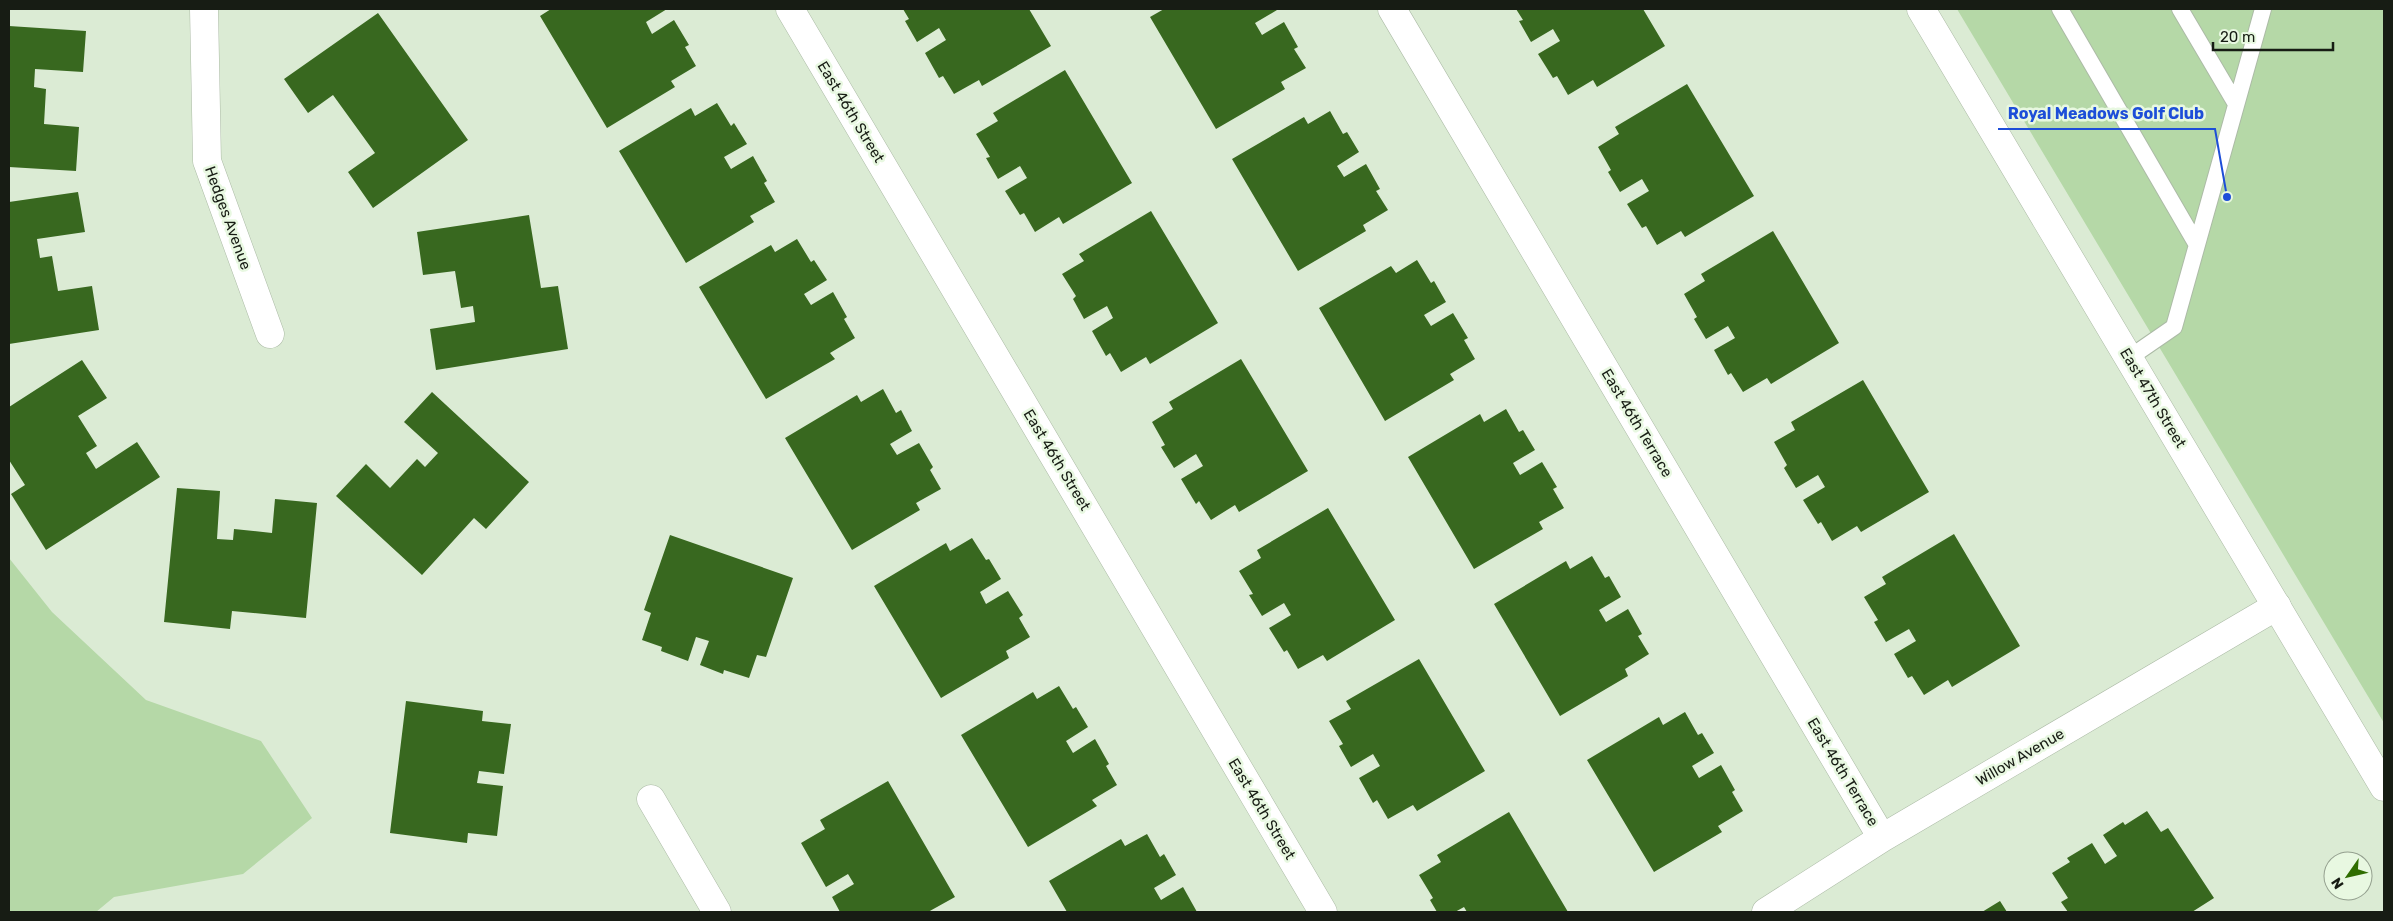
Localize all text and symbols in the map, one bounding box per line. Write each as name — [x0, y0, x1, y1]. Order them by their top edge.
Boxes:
scale bar — [2213, 20, 2333, 52]
text: 20 m — [2220, 28, 2255, 46]
street label: East 46th Street — [814, 58, 888, 166]
callout: Royal Meadows Golf Club — [1998, 98, 2215, 129]
text: Royal Meadows Golf Club — [2008, 104, 2204, 123]
street label: Hedges Avenue — [201, 164, 255, 272]
street label: East 47th Street — [2116, 345, 2190, 451]
street label: East 46th Terrace — [1598, 366, 1676, 480]
street label: East 46th Street — [1020, 406, 1094, 514]
street label: East 46th Terrace — [1804, 715, 1882, 829]
street label: Willow Avenue — [1973, 724, 2067, 790]
street label: East 46th Street — [1225, 755, 1299, 863]
north arrow — [2323, 851, 2373, 901]
text: N — [2328, 874, 2348, 892]

